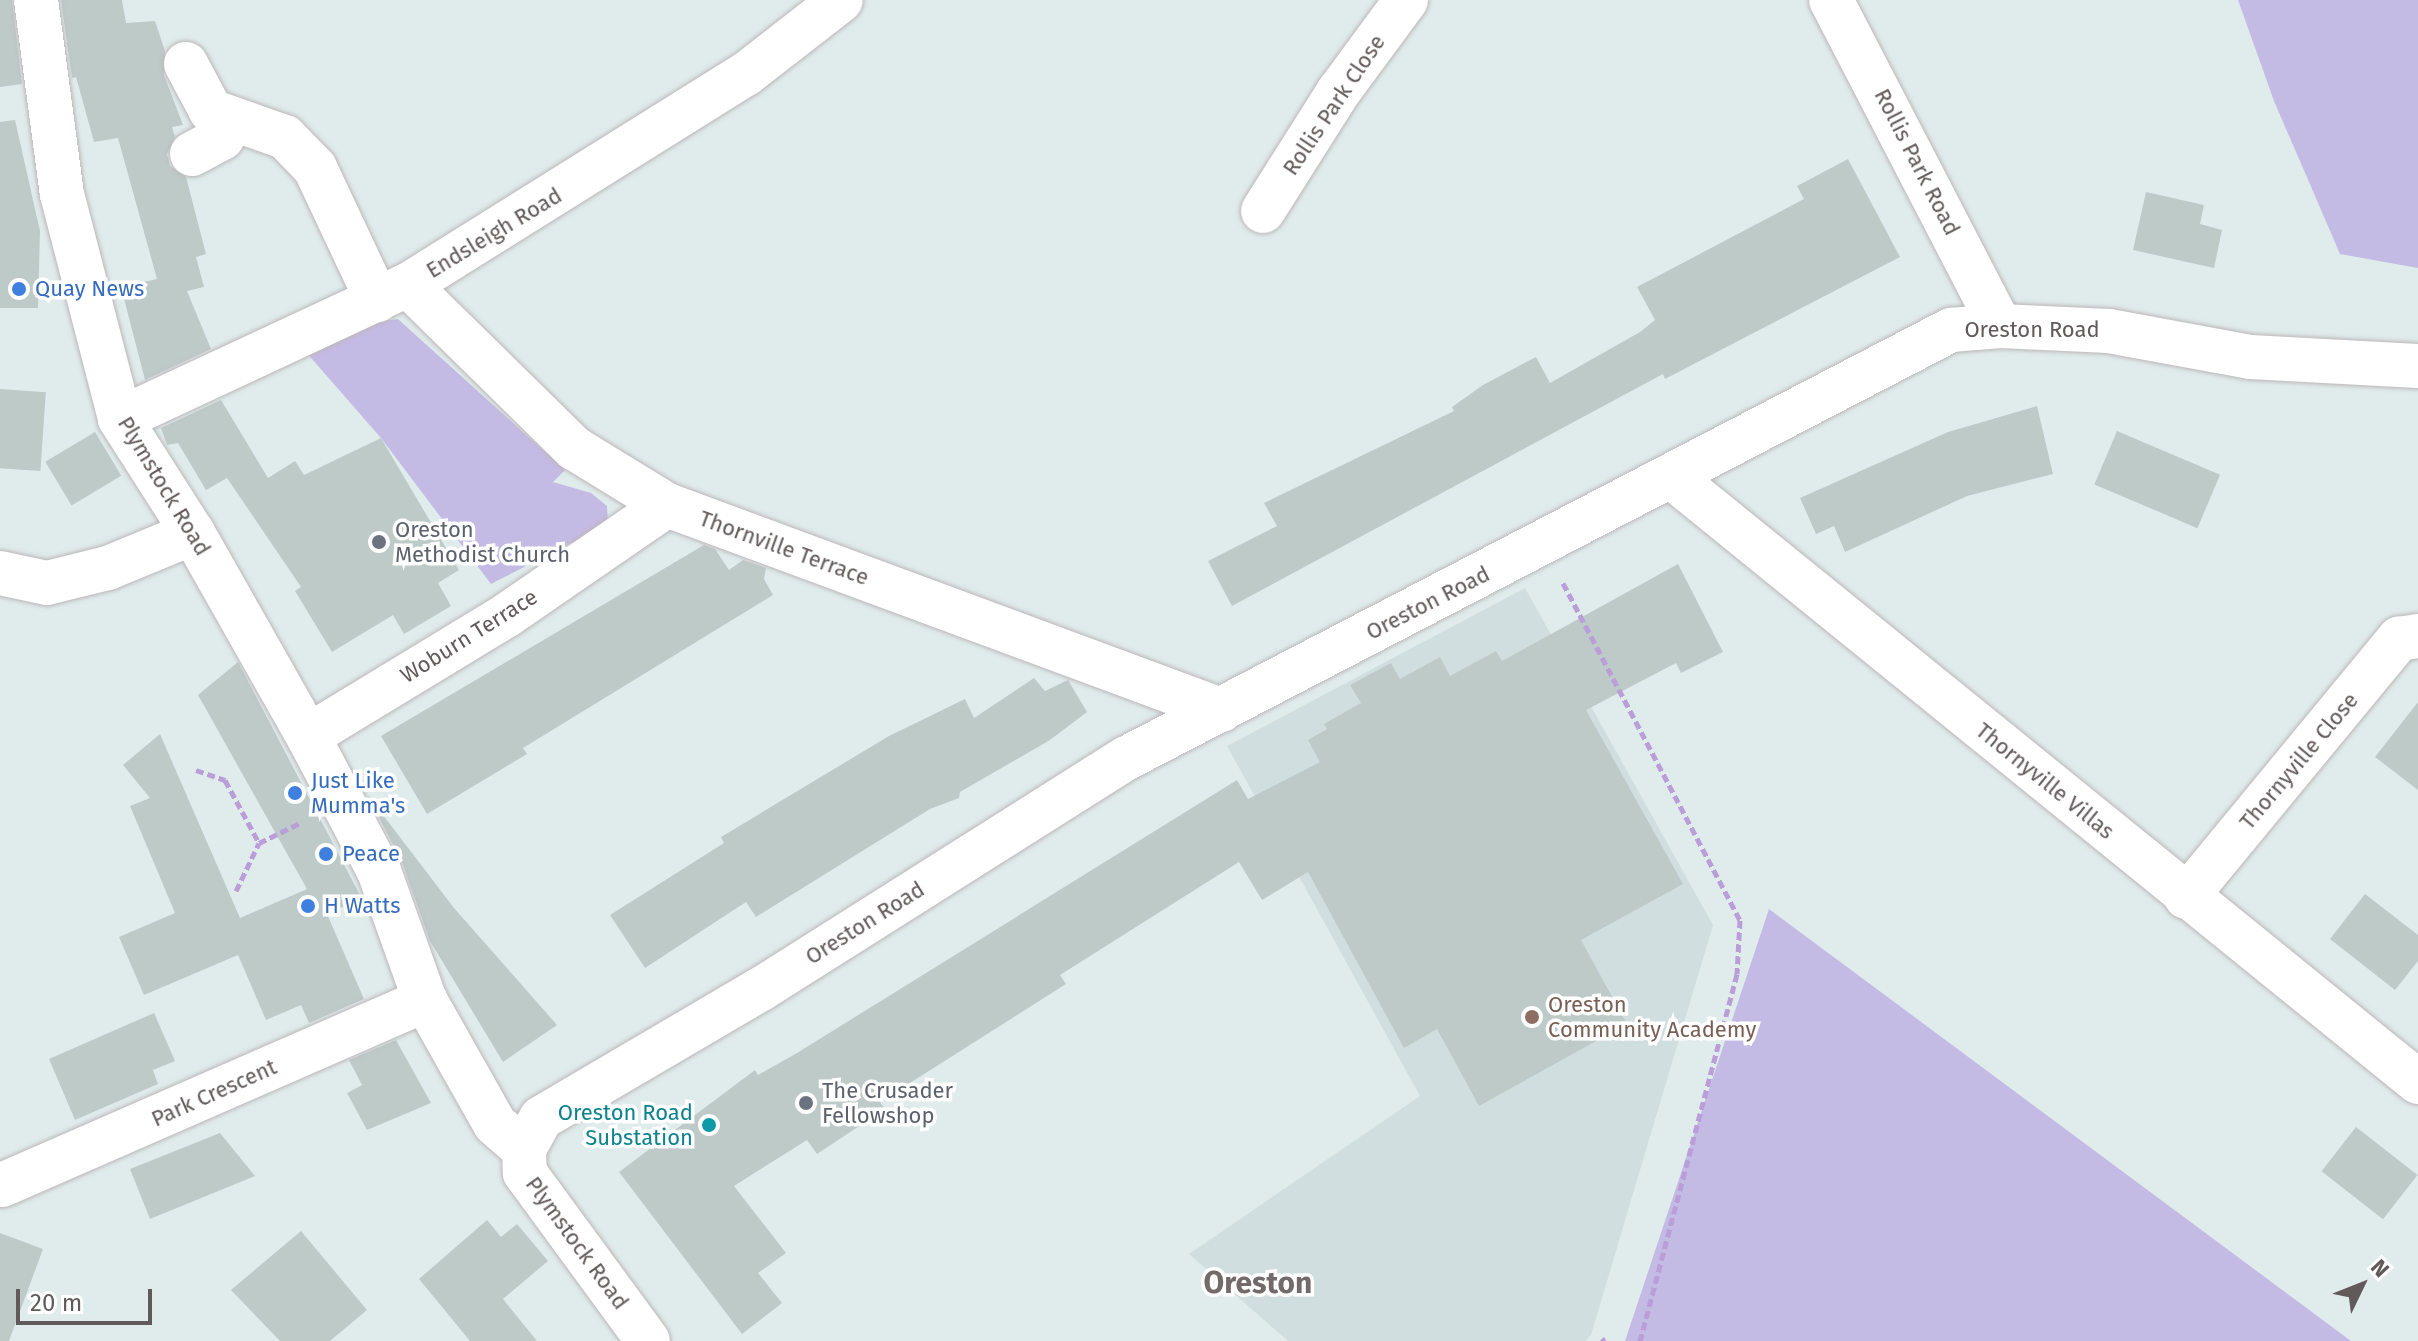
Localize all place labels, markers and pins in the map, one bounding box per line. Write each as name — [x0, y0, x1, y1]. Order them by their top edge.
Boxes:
place label: Quay News — [35, 276, 144, 302]
marker: Quay News — [10, 280, 28, 298]
place label: Oreston Methodist Church — [395, 516, 570, 568]
marker: Oreston Methodist Church — [370, 533, 388, 551]
place label: Just Like Mumma's — [311, 767, 405, 818]
marker: Just Like Mumma's — [286, 784, 304, 802]
place label: Peace — [342, 841, 400, 867]
marker: Peace — [317, 845, 335, 863]
place label: H Watts — [324, 893, 400, 919]
marker: H Watts — [299, 897, 317, 915]
place label: Oreston Community Academy — [1548, 991, 1756, 1042]
marker: Oreston Community Academy — [1523, 1008, 1541, 1026]
place label: The Crusader Fellowshop — [822, 1077, 953, 1128]
marker: The Crusader Fellowshop — [797, 1094, 815, 1112]
place label: Oreston Road Substation — [558, 1099, 693, 1150]
marker: Oreston Road Substation — [700, 1116, 718, 1134]

